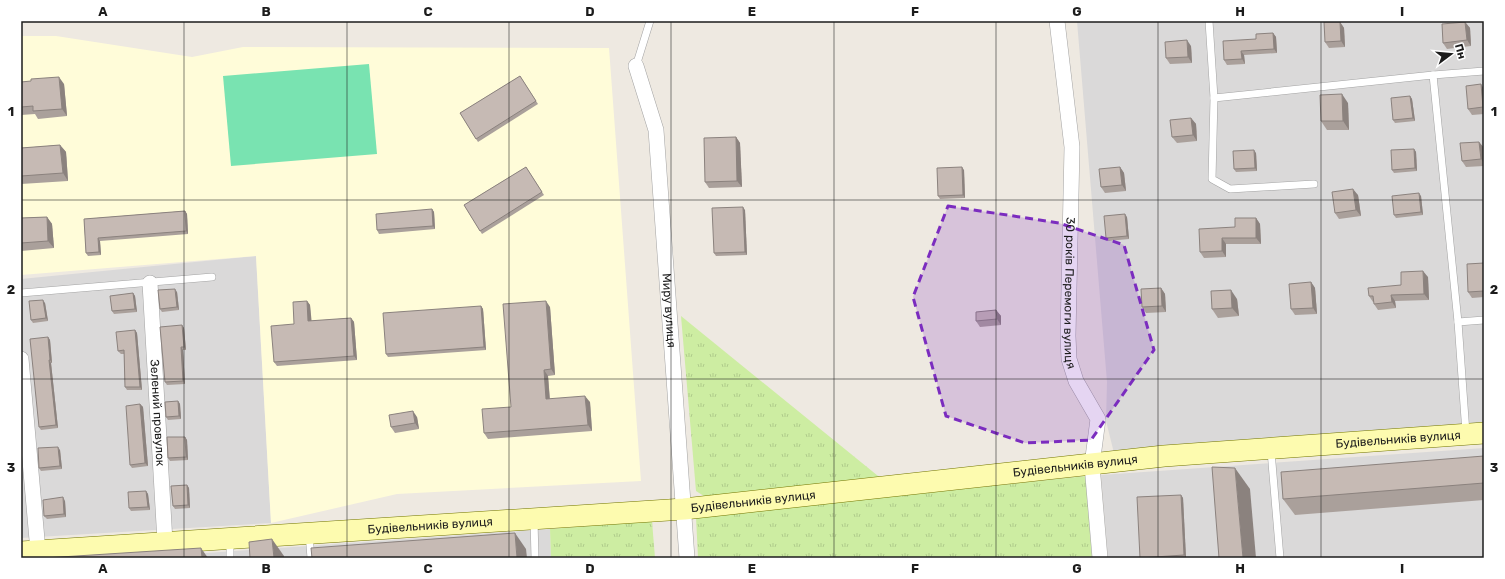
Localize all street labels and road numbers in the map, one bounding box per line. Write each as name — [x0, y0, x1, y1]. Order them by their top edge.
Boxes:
street label: 30 років Перемоги вулиця — [1061, 217, 1079, 371]
street label: Миру вулиця — [659, 273, 679, 348]
street label: Зелений провулок — [147, 359, 168, 467]
street label: Будівельників вулиця — [1335, 428, 1461, 451]
street label: Будівельників вулиця — [1012, 452, 1138, 480]
street label: Будівельників вулиця — [690, 488, 816, 515]
street label: Будівельників вулиця — [367, 514, 493, 537]

